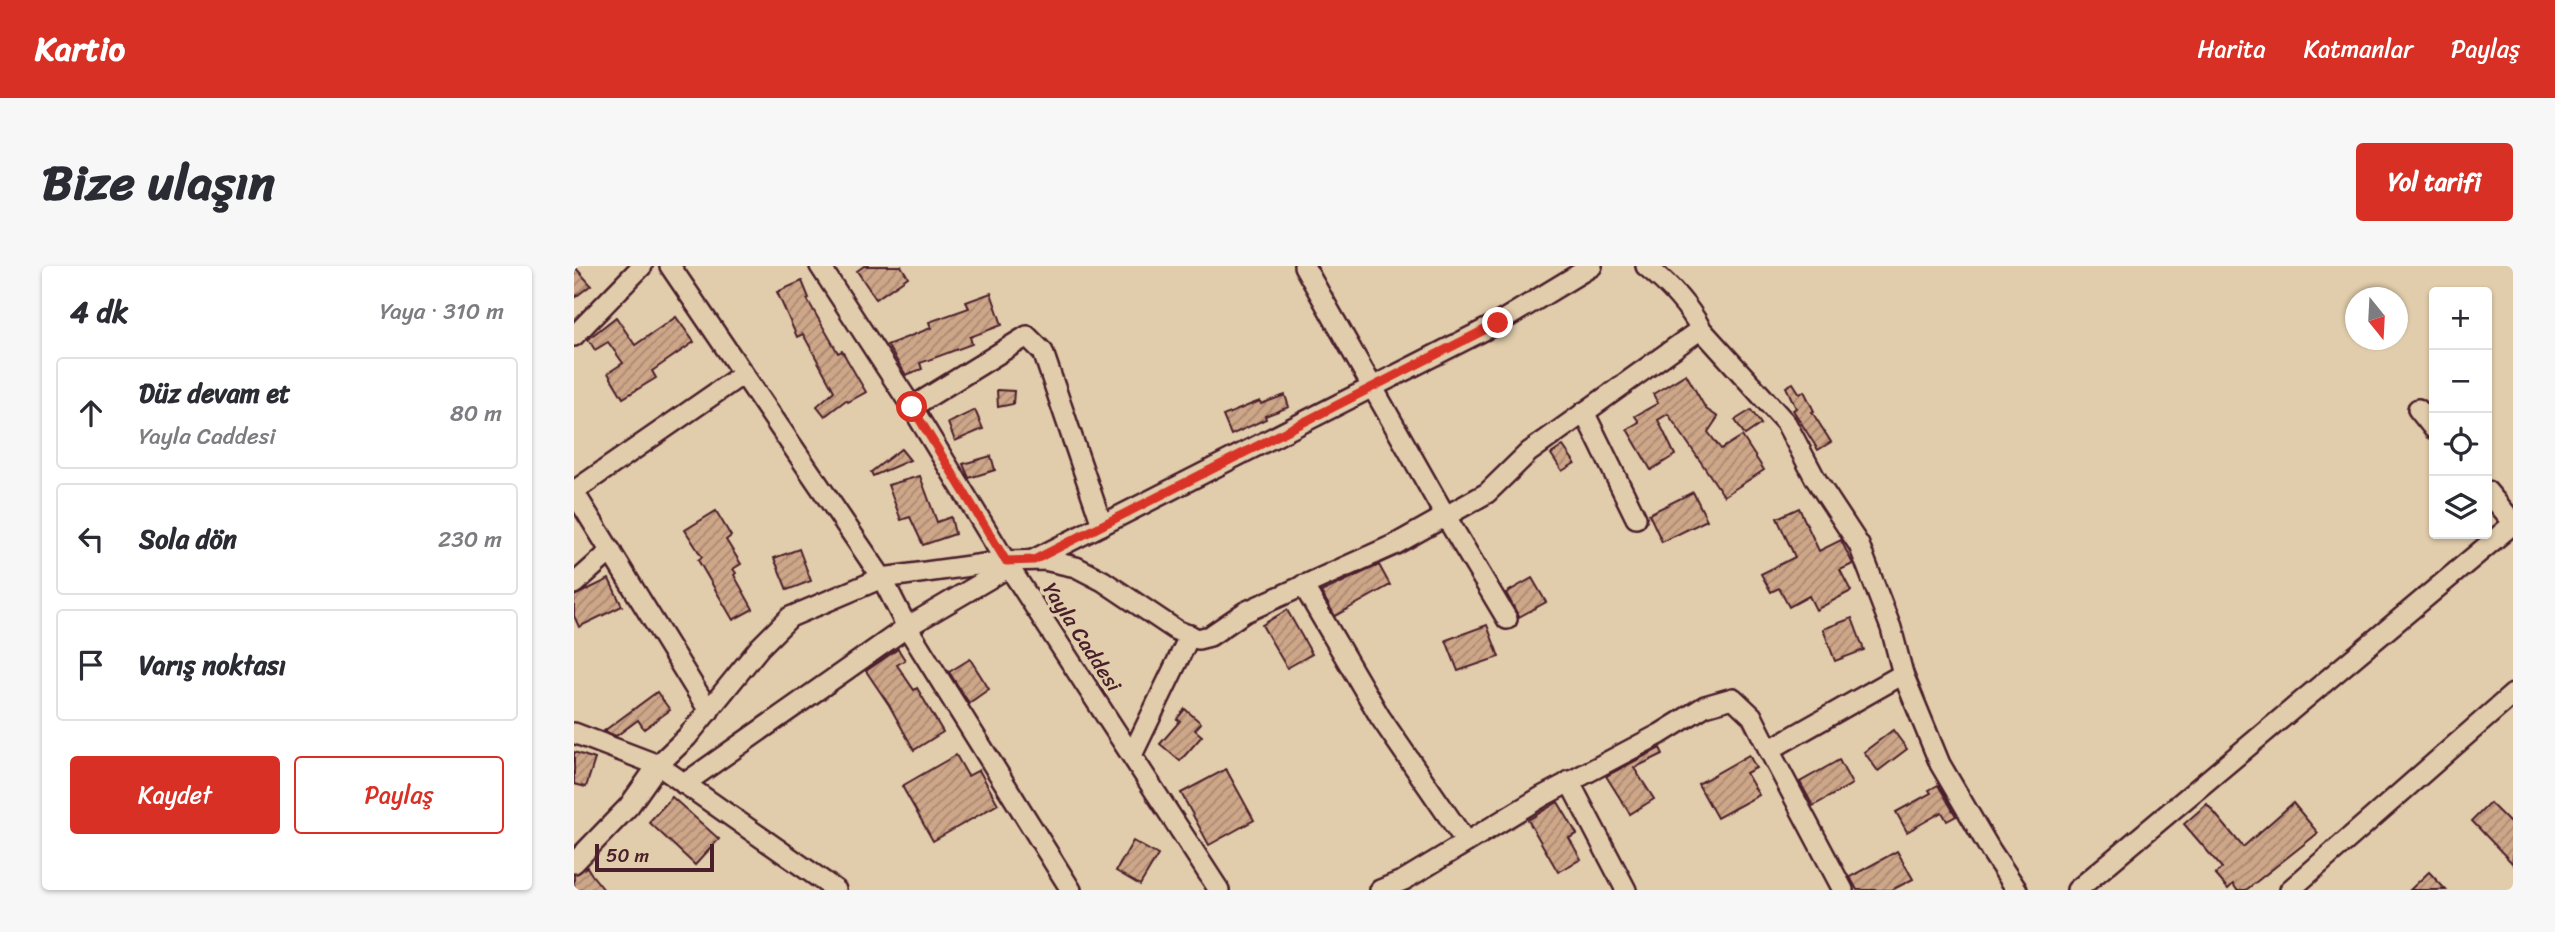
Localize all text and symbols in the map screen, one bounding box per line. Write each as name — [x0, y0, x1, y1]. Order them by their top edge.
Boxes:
text: Kartio — [35, 20, 125, 78]
text: Harita — [2198, 28, 2266, 70]
text: Katmanlar — [2304, 28, 2413, 70]
text: Paylaş — [2451, 28, 2520, 70]
text: Bize ulaşın — [42, 139, 275, 226]
button: Yol tarifi — [2356, 143, 2513, 221]
text: 4 dk — [70, 285, 128, 339]
north arrow — [2345, 287, 2408, 350]
map controls — [2429, 287, 2492, 539]
button: + — [2429, 287, 2492, 350]
text: Yaya · 310 m — [380, 291, 504, 332]
route end — [1482, 307, 1513, 338]
button: − — [2429, 350, 2492, 413]
text: Düz devam et — [139, 370, 290, 416]
route start — [896, 391, 927, 422]
text: 80 m — [450, 393, 502, 434]
icon: ahead — [72, 394, 110, 432]
button: locate — [2429, 413, 2492, 476]
text: Yayla Caddesi — [139, 416, 276, 457]
button: layers — [2429, 476, 2492, 539]
text: Sola dön — [139, 516, 237, 562]
text: 230 m — [438, 519, 502, 560]
icon: left — [72, 520, 110, 558]
street label: Yayla Caddesi — [1032, 574, 1133, 701]
text: Varış noktası — [139, 642, 286, 688]
icon: arrive — [72, 646, 110, 684]
button: Kaydet — [70, 756, 280, 834]
button: Paylaş — [294, 756, 504, 834]
text: 50 m — [606, 839, 649, 872]
scale bar — [595, 841, 714, 873]

